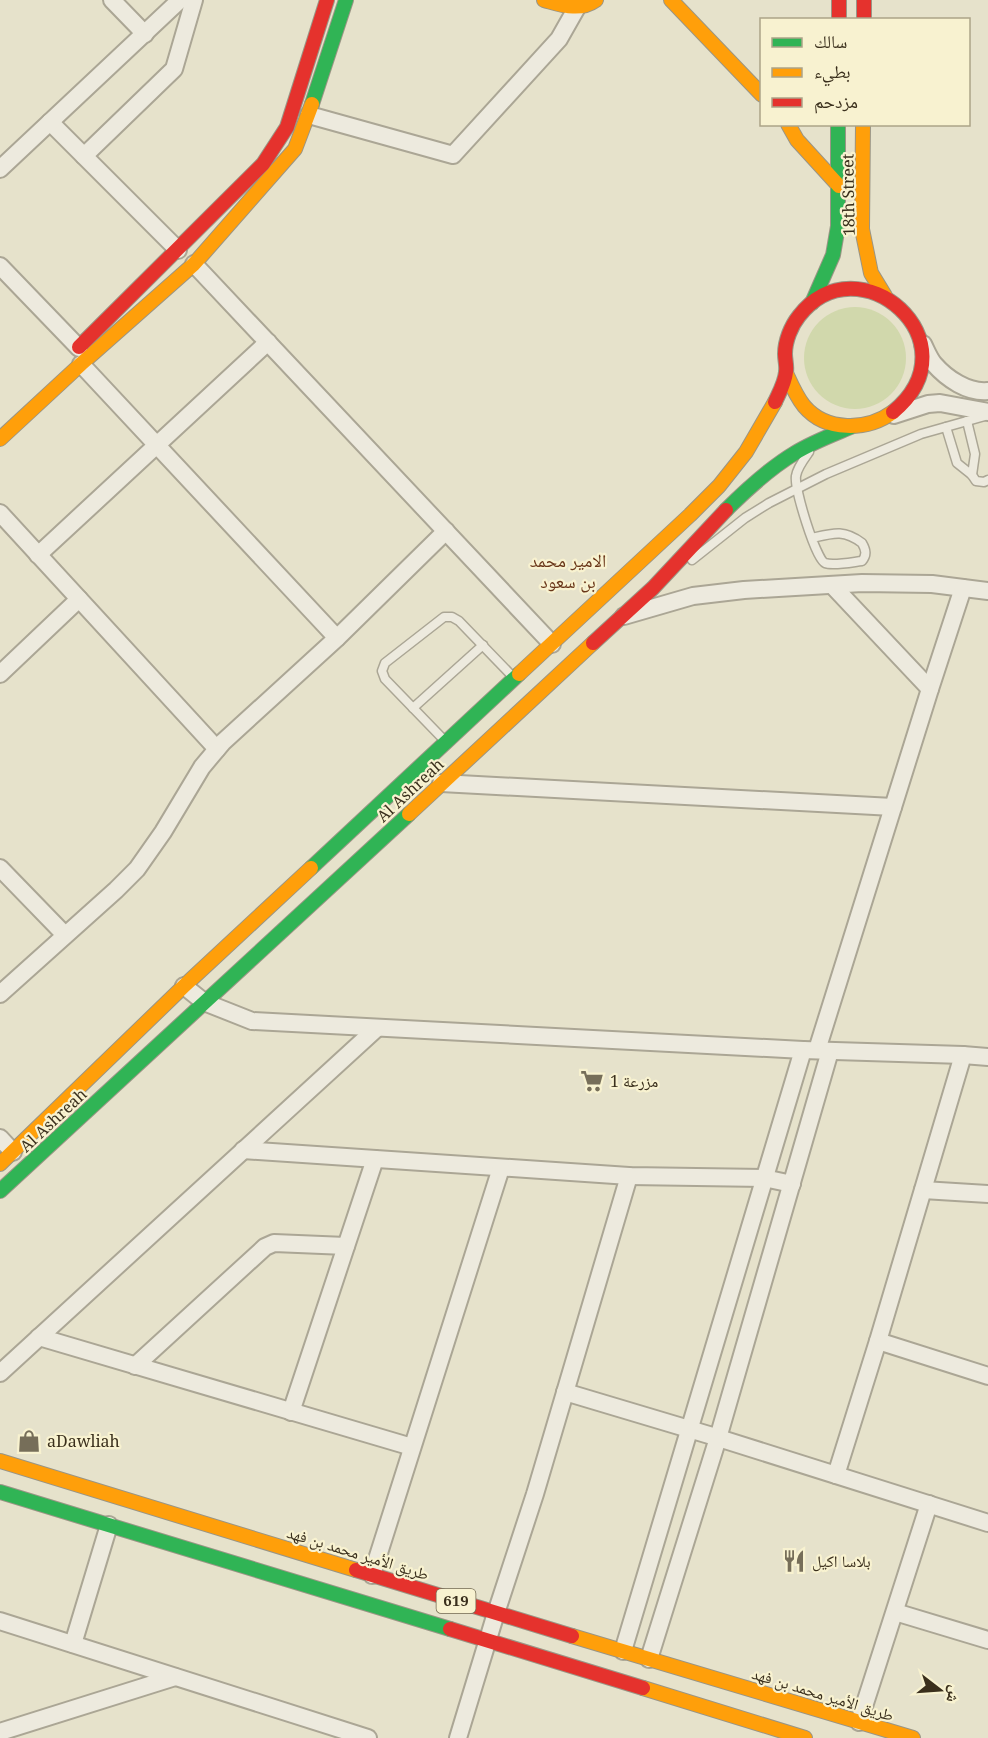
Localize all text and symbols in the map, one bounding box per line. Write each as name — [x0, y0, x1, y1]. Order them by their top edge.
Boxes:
legend — [760, 18, 970, 126]
text: سالك — [814, 29, 847, 53]
text: بطيء — [814, 59, 851, 87]
text: مزدحم — [814, 89, 858, 114]
street label: 18th Street — [836, 153, 860, 236]
district label: الامير محمد بن سعود — [530, 548, 606, 593]
street label: Al Ashreah — [372, 753, 448, 827]
supermarket icon: مزرعة 1 — [579, 1068, 605, 1094]
place label: مزرعة 1 — [610, 1070, 658, 1092]
street label: Al Ashreah — [15, 1083, 91, 1157]
shop icon: aDawliah — [16, 1428, 42, 1454]
place label: aDawliah — [47, 1430, 120, 1452]
street label: طريق الأمير محمد بن فهد — [284, 1521, 432, 1585]
restaurant icon: بلاسا اكيل — [781, 1548, 807, 1574]
place label: بلاسا اكيل — [812, 1550, 871, 1572]
road number: 619 — [436, 1589, 476, 1613]
north arrow — [910, 1660, 970, 1720]
street label: طريق الأمير محمد بن فهد — [749, 1662, 897, 1726]
text: ش — [941, 1683, 967, 1706]

